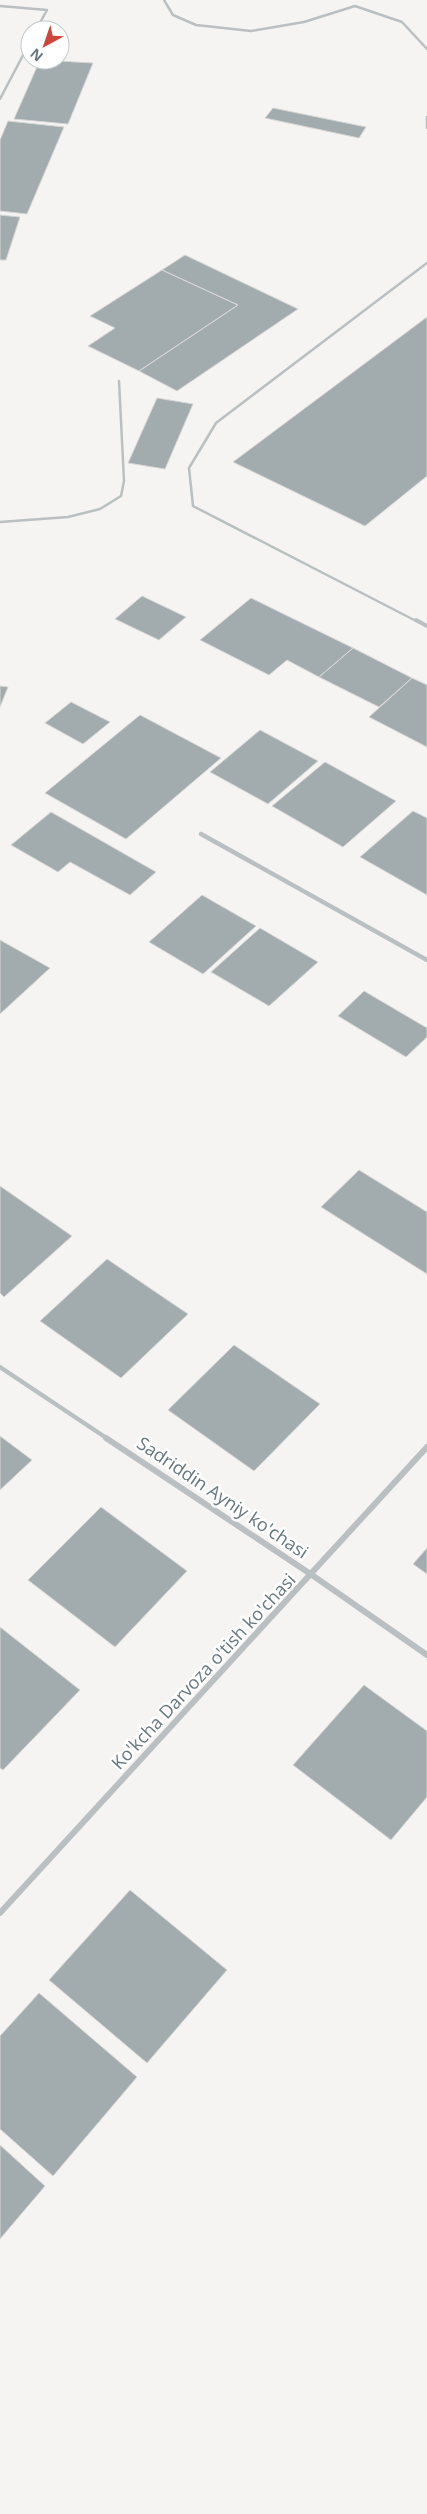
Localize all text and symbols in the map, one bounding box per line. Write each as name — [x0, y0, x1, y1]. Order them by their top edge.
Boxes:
north arrow — [20, 20, 70, 70]
text: N — [26, 44, 47, 66]
street label: Sadriddin Ayniy ko'chasi — [133, 1431, 313, 1563]
street label: Ko'kcha Darvoza o'tish ko'chasi — [106, 1568, 300, 1774]

